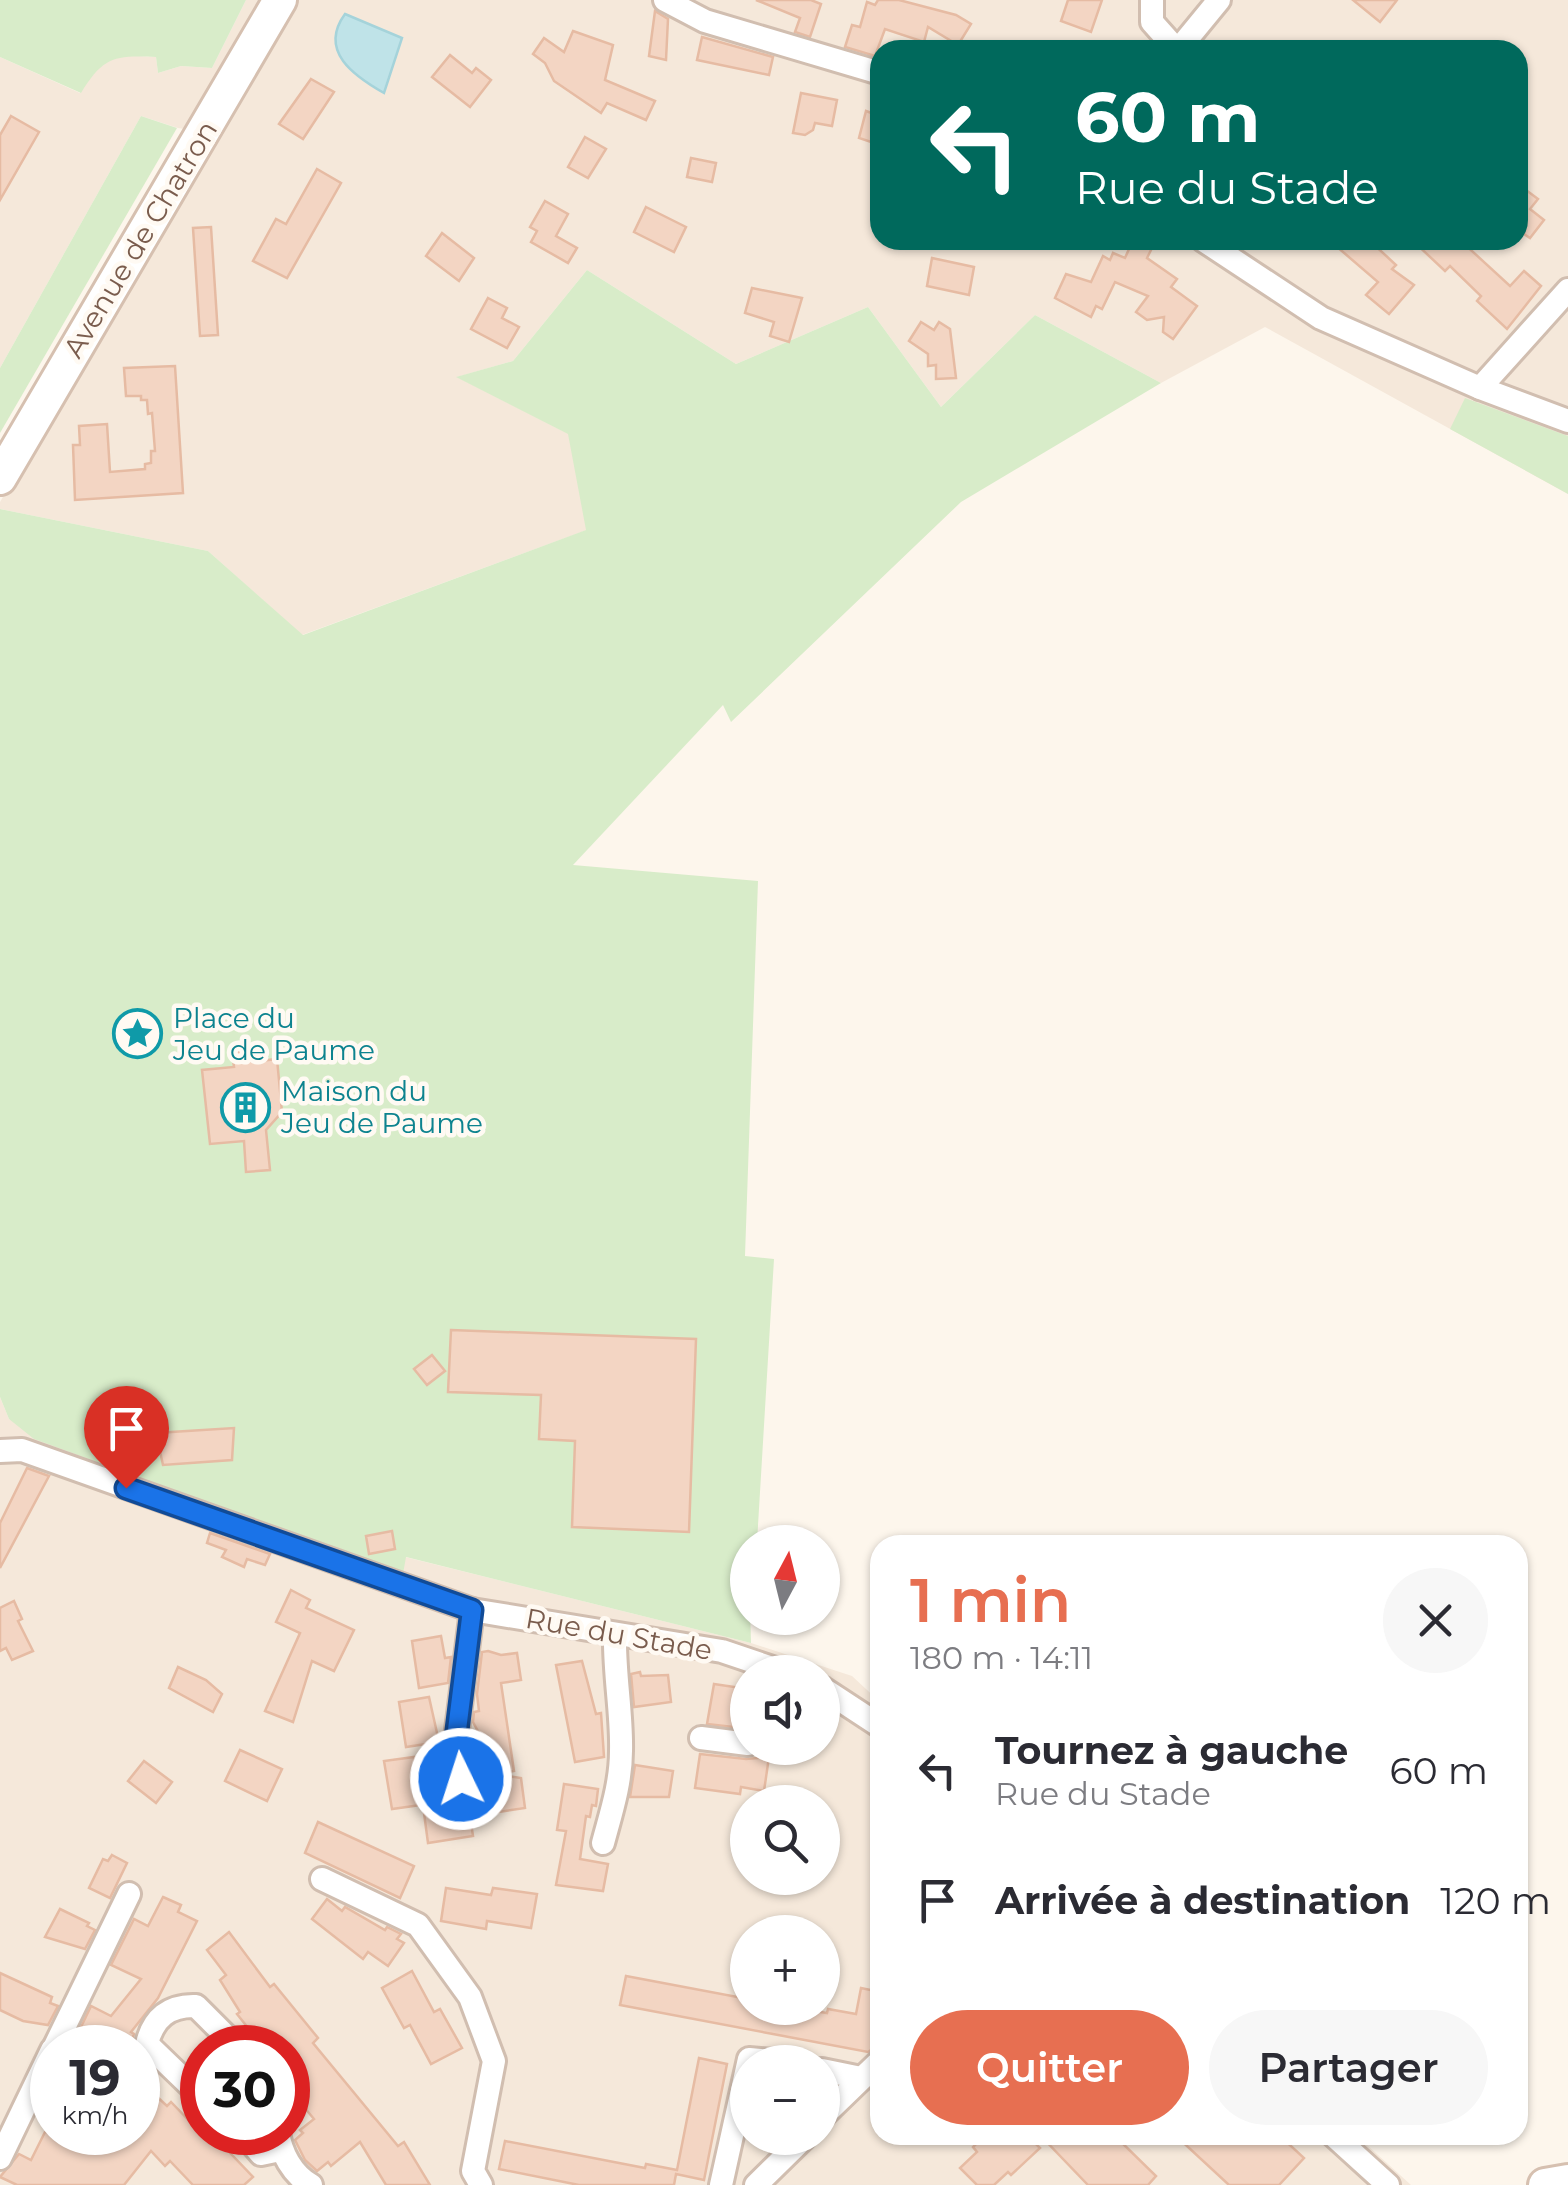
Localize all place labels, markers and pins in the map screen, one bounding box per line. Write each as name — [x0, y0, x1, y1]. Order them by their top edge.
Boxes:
place label: Place du Jeu de Paume — [172, 1001, 375, 1067]
place icon: Place du Jeu de Paume — [112, 1008, 164, 1060]
place label: Maison du Jeu de Paume — [280, 1074, 483, 1140]
building icon: Maison du Jeu de Paume — [220, 1081, 272, 1133]
pin — [84, 1386, 169, 1489]

